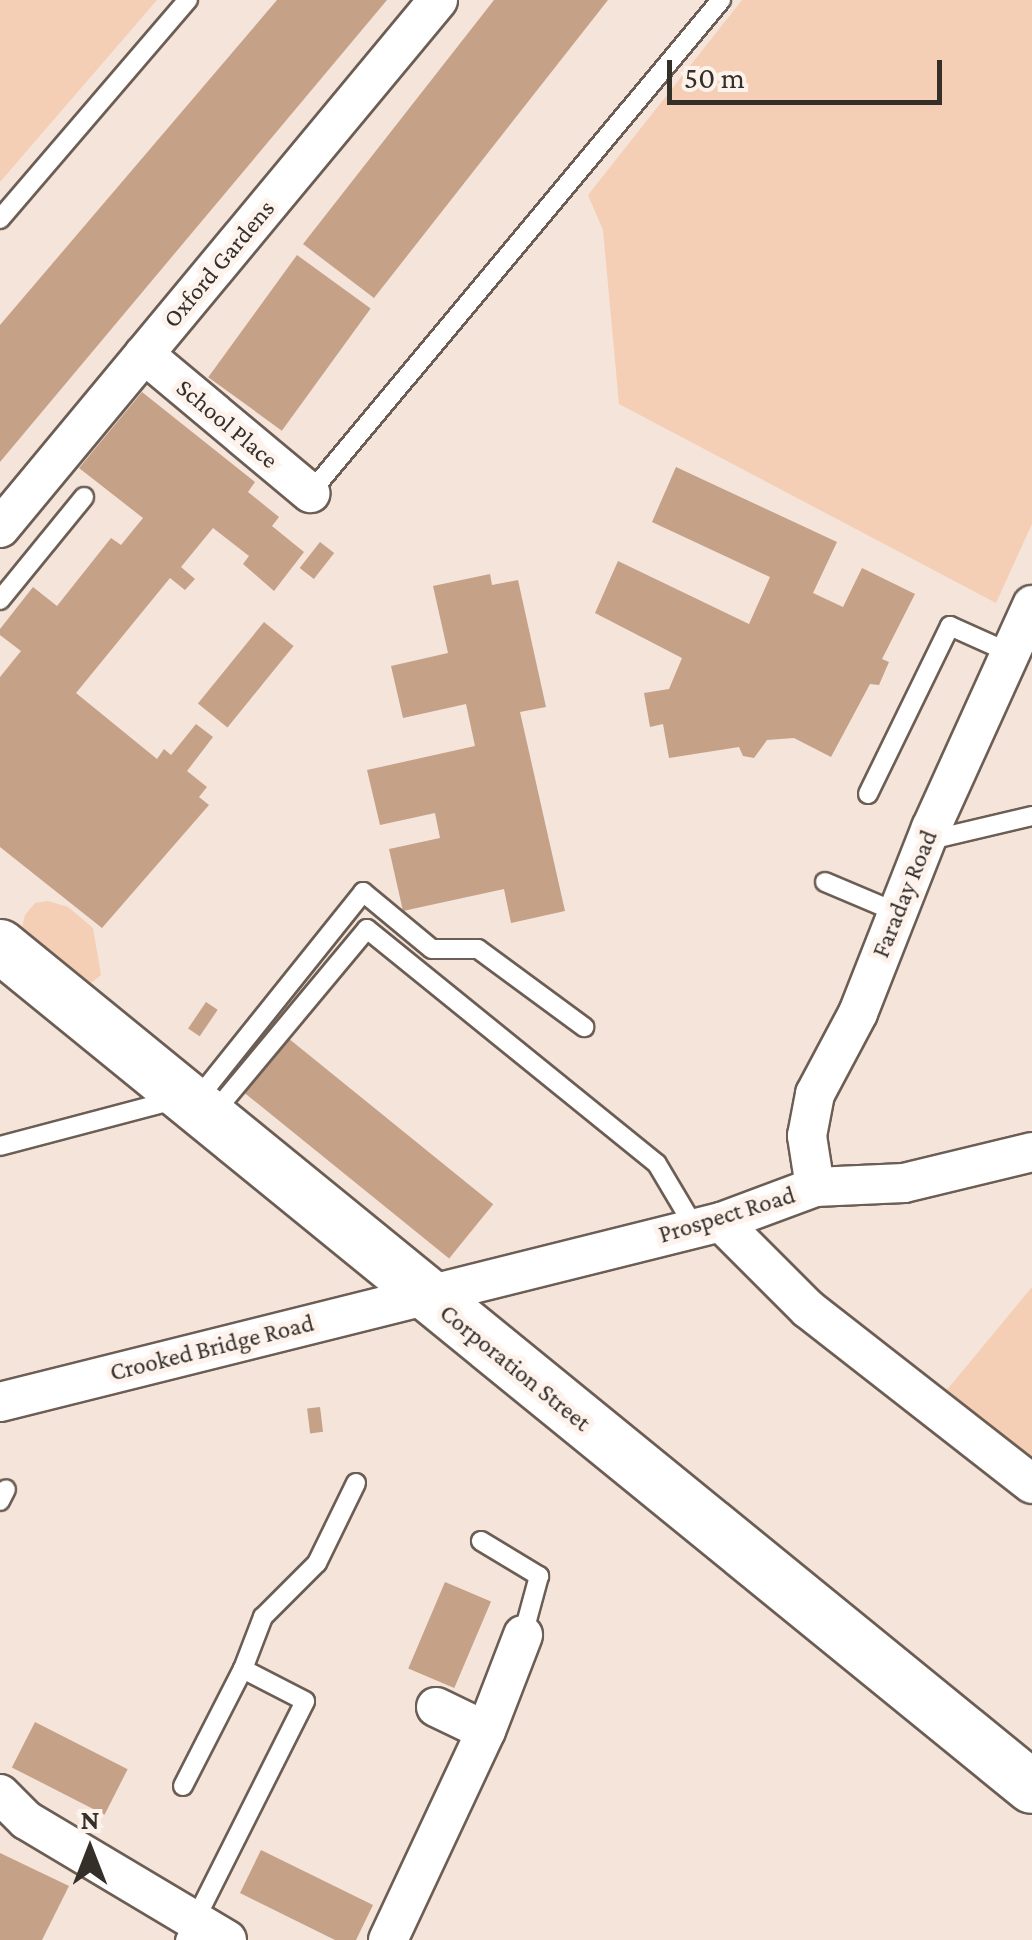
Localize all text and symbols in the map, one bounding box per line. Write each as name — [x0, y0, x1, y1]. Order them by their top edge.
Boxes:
scale bar — [672, 40, 947, 102]
text: 50 m — [684, 61, 745, 94]
street label: Oxford Gardens — [157, 194, 281, 334]
street label: School Place — [170, 373, 284, 475]
street label: Faraday Road — [866, 826, 944, 962]
street label: Prospect Road — [655, 1180, 799, 1250]
street label: Corporation Street — [434, 1298, 596, 1438]
street label: Crooked Bridge Road — [107, 1308, 317, 1388]
north arrow — [40, 1800, 140, 1900]
text: N — [80, 1804, 100, 1835]

